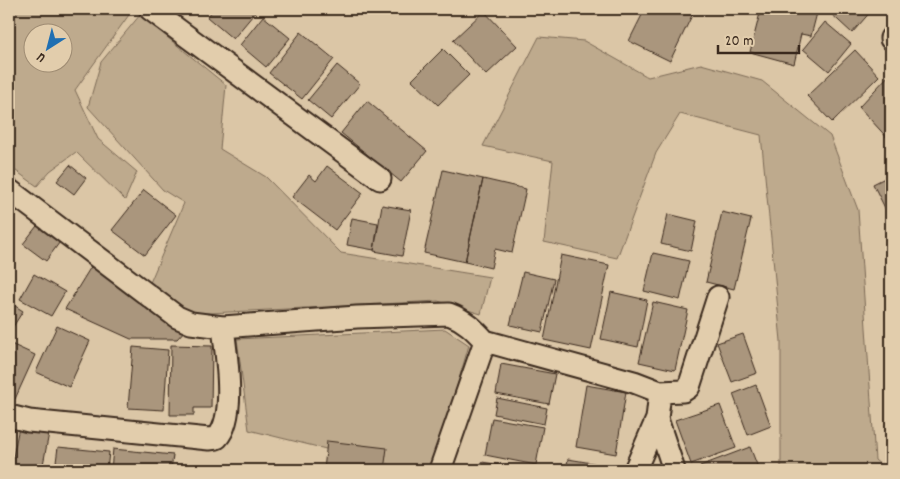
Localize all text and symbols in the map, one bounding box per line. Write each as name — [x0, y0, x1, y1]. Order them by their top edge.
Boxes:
north arrow — [22, 22, 72, 72]
scale bar — [718, 22, 799, 54]
text: 20 m — [725, 31, 753, 53]
text: U — [33, 47, 50, 67]

